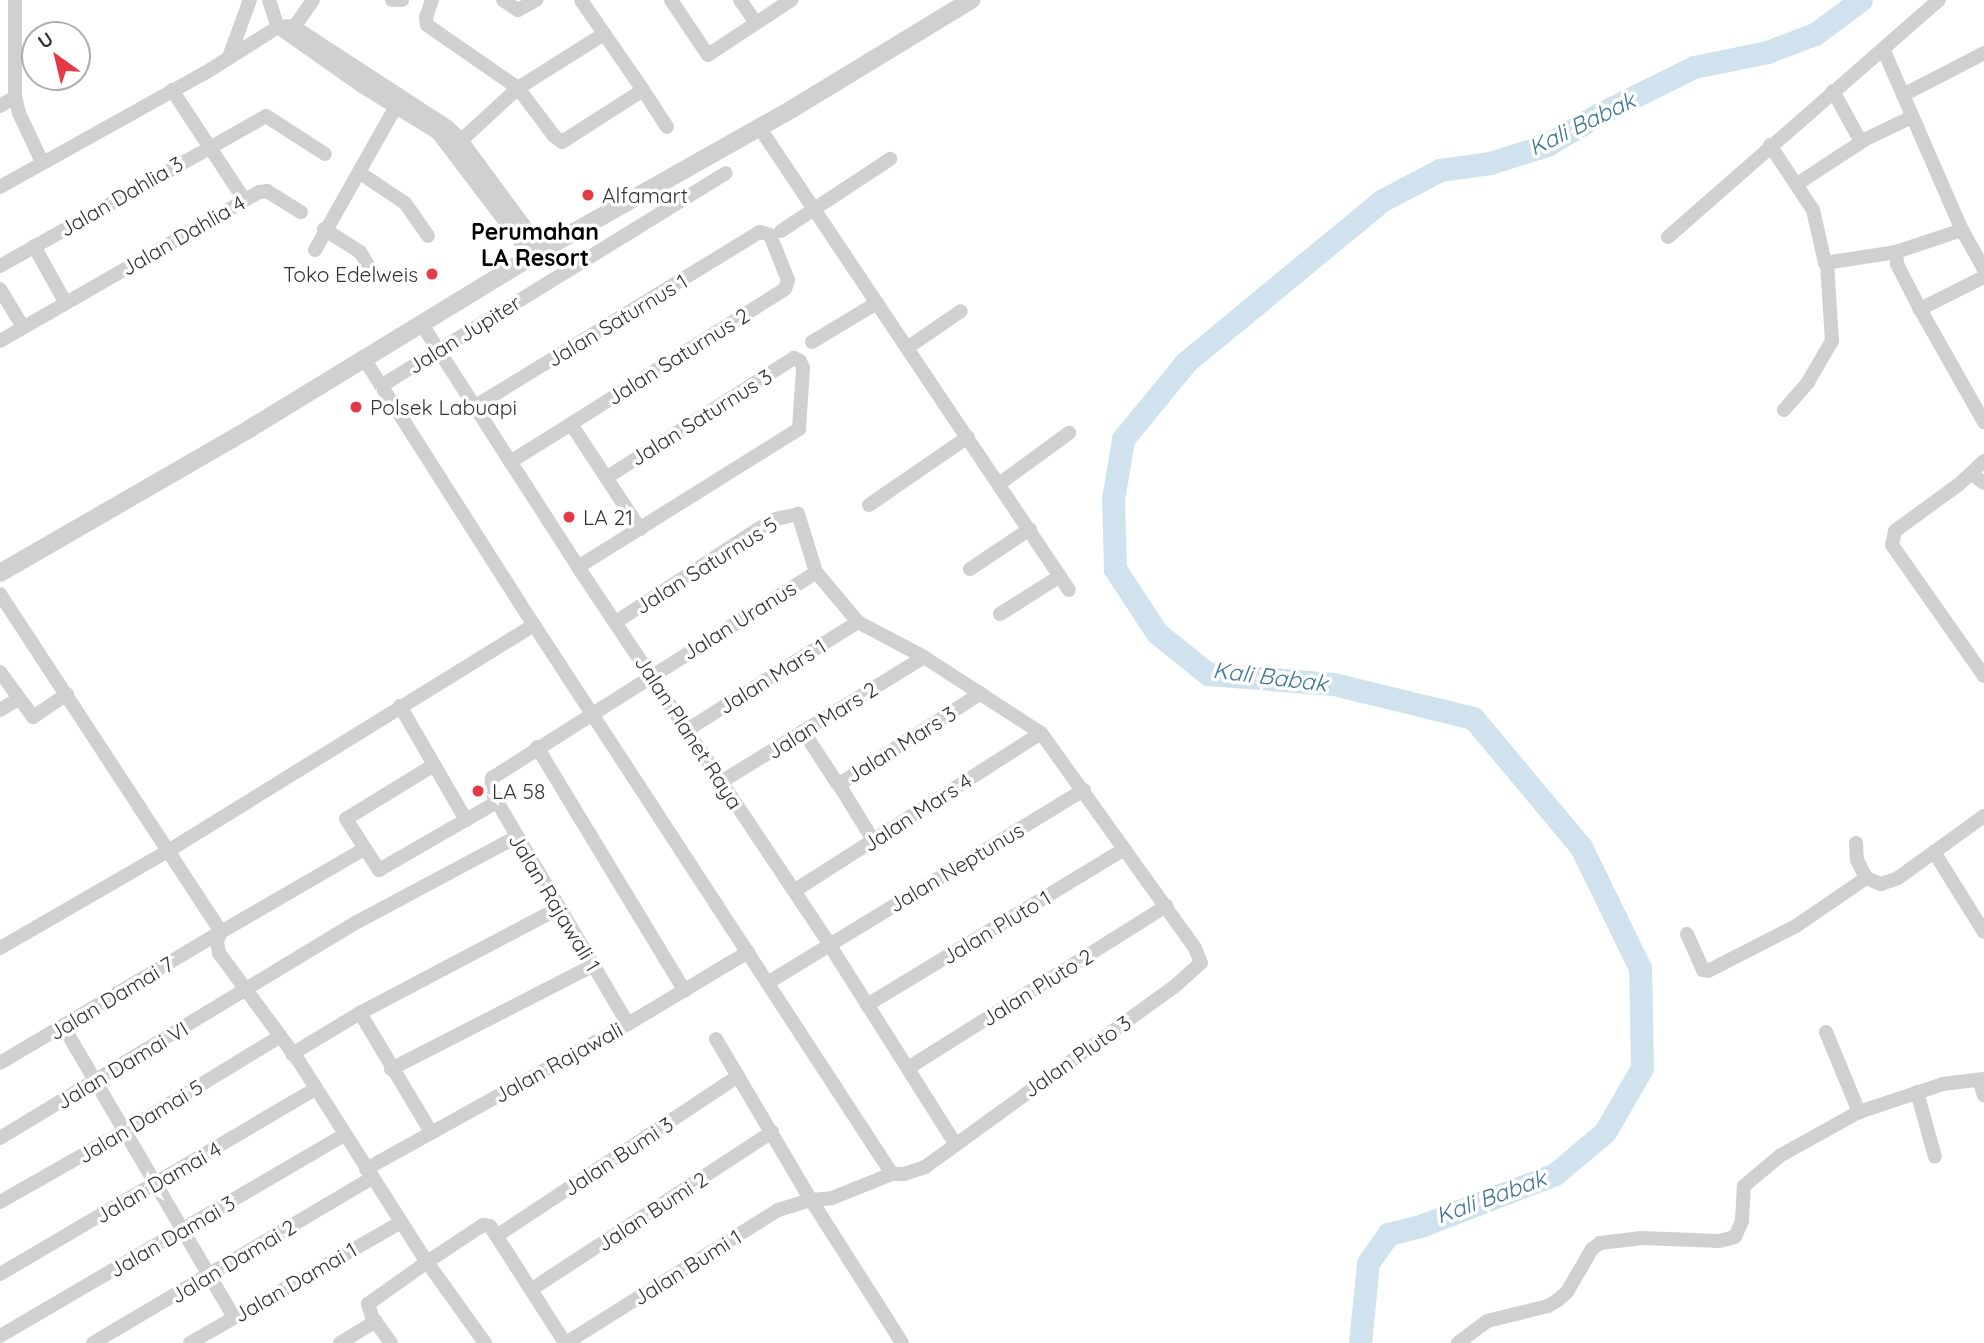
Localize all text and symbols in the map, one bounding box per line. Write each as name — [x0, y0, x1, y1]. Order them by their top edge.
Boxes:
north arrow — [21, 21, 91, 91]
text: U — [33, 27, 58, 54]
water label: Kali Babak — [1524, 86, 1640, 162]
street label: Jalan Dahlia 3 — [55, 150, 187, 242]
place label: Alfamart — [602, 182, 688, 208]
marker: Alfamart — [580, 187, 596, 203]
street label: Jalan Dahlia 4 — [117, 189, 249, 281]
district label: Perumahan LA Resort — [471, 218, 599, 272]
place label: Toko Edelweis — [283, 261, 418, 287]
marker: Toko Edelweis — [424, 266, 440, 282]
street label: Jalan Saturnus 1 — [542, 268, 692, 372]
street label: Jalan Jupiter — [403, 289, 525, 379]
street label: Jalan Saturnus 2 — [602, 302, 754, 410]
street label: Jalan Saturnus 3 — [625, 363, 777, 471]
place label: Polsek Labuapi — [370, 394, 517, 420]
marker: Polsek Labuapi — [348, 399, 364, 415]
place label: LA 21 — [583, 504, 633, 530]
marker: LA 21 — [561, 509, 577, 525]
street label: Jalan Saturnus 5 — [630, 511, 782, 619]
street label: Jalan Uranus — [677, 575, 801, 665]
street label: Jalan Mars 1 — [714, 633, 830, 719]
street label: Jalan Planet Raya — [630, 650, 748, 814]
water label: Kali Babak — [1211, 656, 1329, 698]
street label: Jalan Mars 2 — [762, 676, 882, 764]
street label: Jalan Mars 3 — [841, 700, 961, 788]
street label: Jalan Mars 4 — [858, 767, 976, 857]
place label: LA 58 — [492, 778, 545, 804]
marker: LA 58 — [470, 783, 486, 799]
street label: Jalan Neptunus — [884, 817, 1028, 917]
street label: Jalan Rajawali 1 — [504, 828, 606, 976]
street label: Jalan Pluto 1 — [937, 885, 1055, 969]
street label: Jalan Pluto 2 — [977, 943, 1097, 1031]
street label: Jalan Damai 7 — [44, 951, 178, 1045]
street label: Jalan Pluto 3 — [1018, 1010, 1136, 1102]
street label: Jalan Damai VI — [52, 1016, 192, 1114]
street label: Jalan Rajawali — [489, 1016, 627, 1108]
street label: Jalan Damai 5 — [73, 1074, 207, 1168]
street label: Jalan Bumi 3 — [558, 1111, 678, 1201]
street label: Jalan Damai 4 — [91, 1136, 225, 1228]
water label: Kali Babak — [1432, 1164, 1550, 1230]
street label: Jalan Bumi 2 — [592, 1166, 712, 1256]
street label: Jalan Damai 3 — [105, 1190, 239, 1282]
street label: Jalan Damai 2 — [166, 1214, 300, 1308]
street label: Jalan Bumi 1 — [628, 1224, 746, 1310]
street label: Jalan Damai 1 — [229, 1237, 361, 1327]

